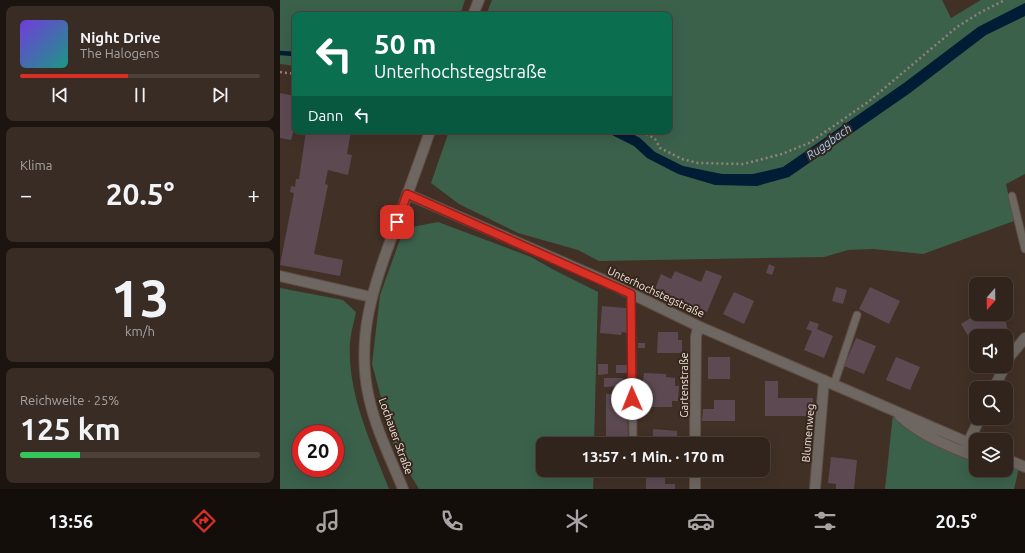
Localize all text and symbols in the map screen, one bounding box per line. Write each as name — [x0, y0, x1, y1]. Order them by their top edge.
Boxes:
icon: left — [308, 28, 360, 80]
text: 50 m — [374, 28, 436, 59]
text: Night Drive — [80, 29, 161, 46]
text: The Halogens — [80, 46, 159, 60]
text: Unterhochstegstraße — [374, 61, 547, 81]
icon: previous — [49, 84, 71, 106]
icon: pause — [129, 84, 151, 106]
icon: next — [209, 84, 231, 106]
icon: left — [351, 104, 373, 126]
text: Dann — [308, 107, 343, 124]
water label: Ruggbach — [804, 121, 854, 162]
text: Klima — [20, 158, 52, 172]
text: 20.5° — [106, 177, 174, 211]
text: − — [20, 182, 32, 207]
text: + — [248, 182, 260, 207]
pin — [380, 205, 414, 239]
icon: arrive — [386, 211, 408, 233]
street label: Unterhochstegstraße — [606, 264, 706, 320]
text: 13 — [111, 269, 169, 327]
north arrow — [969, 277, 1013, 321]
map controls — [969, 277, 1013, 477]
text: km/h — [125, 324, 155, 338]
button: sound — [969, 329, 1013, 373]
street label: Gartenstraße — [678, 352, 690, 418]
position arrow — [611, 378, 653, 420]
button: search — [969, 381, 1013, 425]
text: Reichweite · 25% — [20, 393, 119, 407]
street label: Lochauer Straße — [377, 396, 415, 476]
street label: Blumenweg — [799, 403, 817, 463]
text: 125 km — [20, 412, 121, 446]
speed limit sign: 20 — [292, 425, 344, 477]
button: layers — [969, 433, 1013, 477]
text: 13:57 · 1 Min. · 170 m — [582, 448, 725, 465]
icon: directions — [190, 507, 218, 535]
icon: music — [314, 507, 342, 535]
icon: phone — [438, 507, 466, 535]
icon: climate — [563, 507, 591, 535]
icon: car — [687, 507, 715, 535]
icon: filters — [811, 507, 839, 535]
text: 13:56 — [48, 511, 93, 531]
text: 20.5° — [936, 511, 977, 531]

